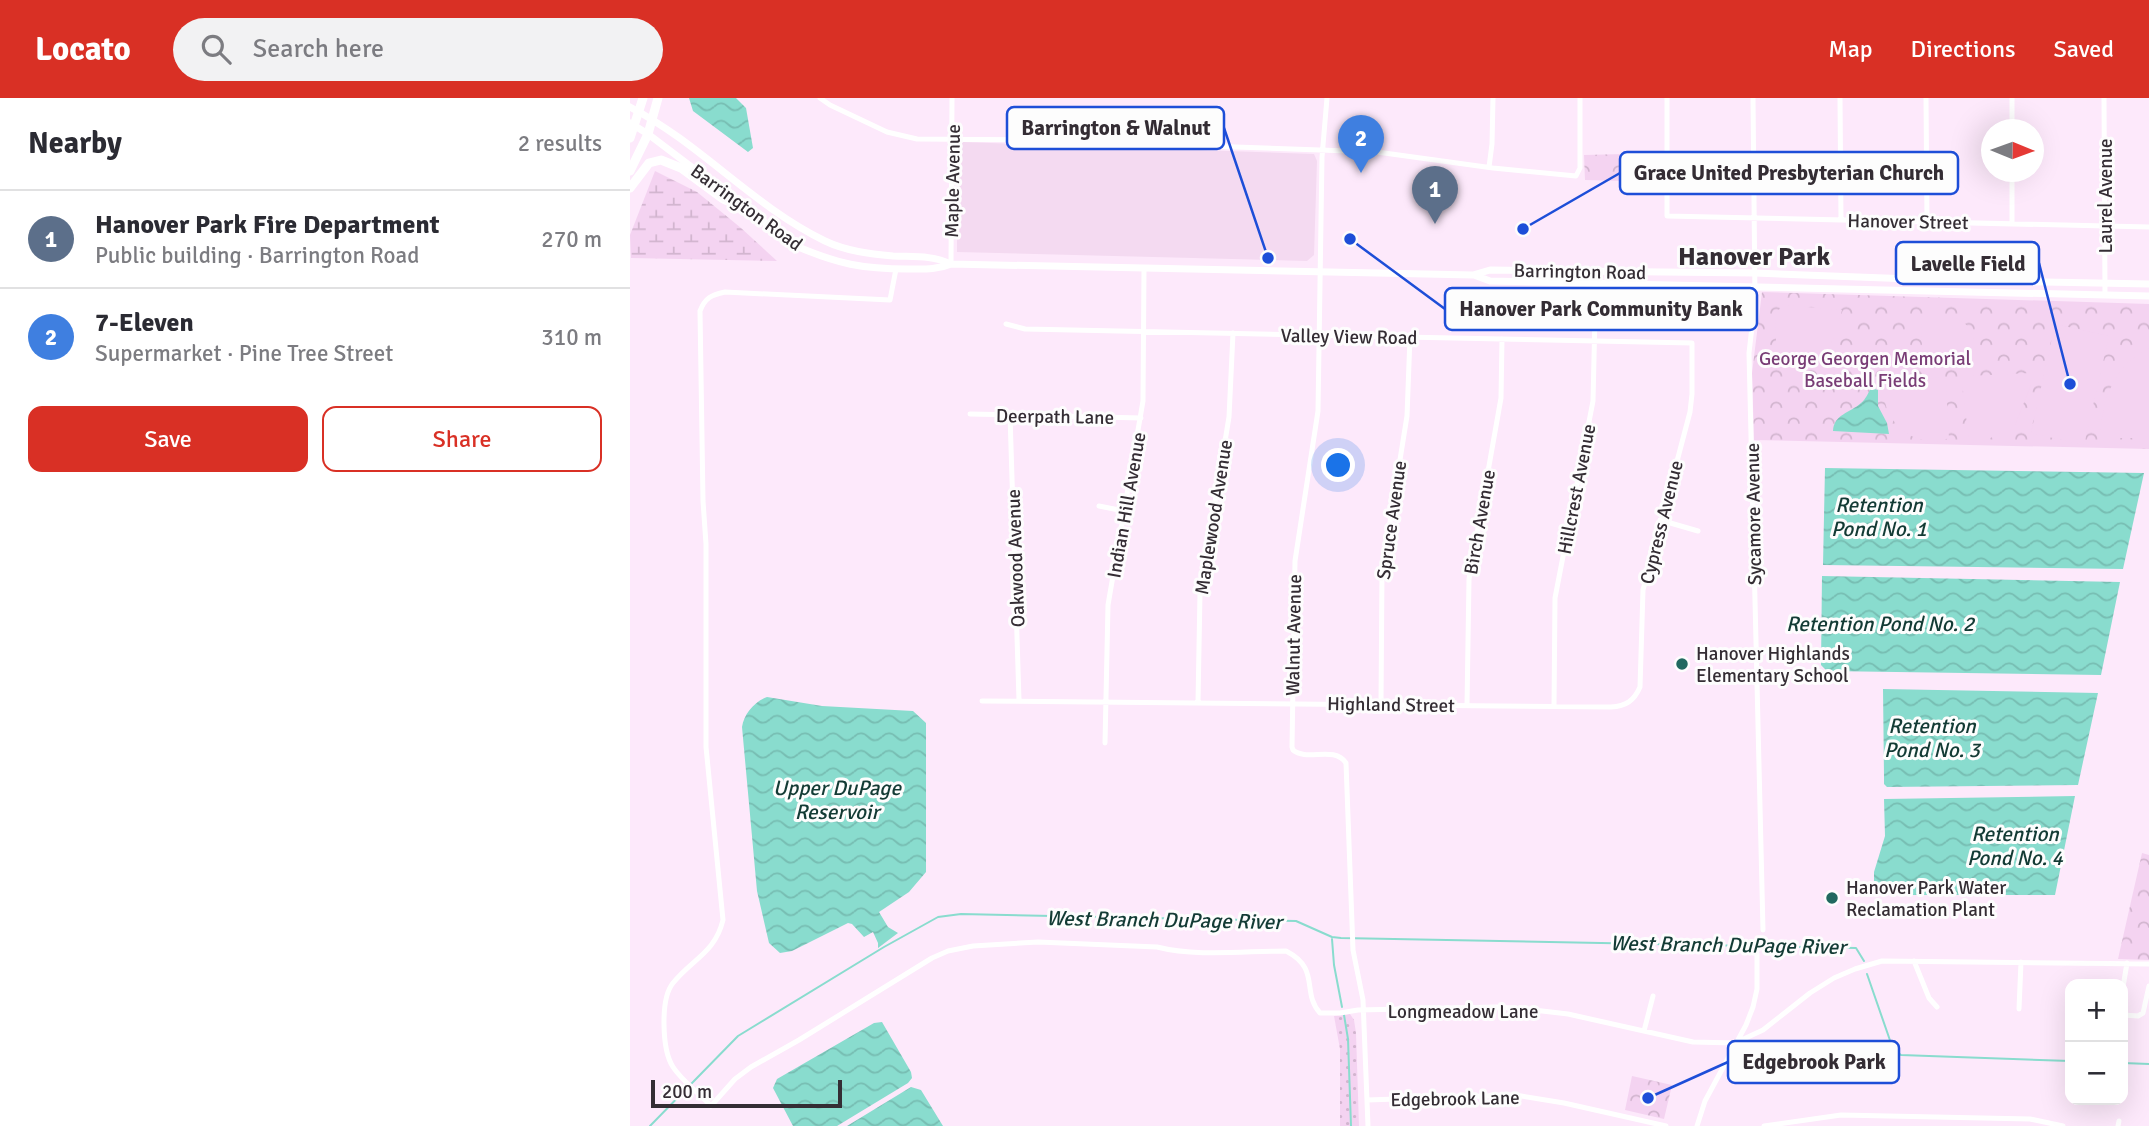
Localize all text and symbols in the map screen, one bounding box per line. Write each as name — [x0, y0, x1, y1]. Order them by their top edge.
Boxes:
search box — [173, 18, 663, 81]
text: Locato — [35, 29, 131, 70]
icon: search — [197, 30, 235, 68]
text: Search here — [253, 33, 384, 65]
text: Map — [1828, 34, 1873, 64]
text: Directions — [1911, 34, 2016, 64]
text: Saved — [2054, 34, 2114, 64]
callout: Barrington & Walnut — [1007, 107, 1224, 149]
text: Barrington & Walnut — [1021, 115, 1211, 141]
pin: 2 — [1338, 115, 1384, 173]
north arrow — [1981, 119, 2044, 182]
street label: Maple Avenue — [940, 124, 966, 238]
text: Nearby — [28, 125, 122, 162]
text: 2 results — [518, 129, 602, 158]
street label: Laurel Avenue — [2094, 138, 2118, 254]
callout: Grace United Presbyterian Church — [1620, 152, 1958, 194]
street label: Barrington Road — [686, 159, 807, 256]
text: Grace United Presbyterian Church — [1634, 160, 1944, 186]
pin: 1 — [1412, 166, 1458, 224]
text: Hanover Park Fire Department — [95, 209, 440, 241]
street label: Hanover Street — [1847, 209, 1969, 235]
text: 1 — [45, 225, 57, 254]
text: 270 m — [541, 225, 602, 254]
text: Public building · Barrington Road — [95, 241, 419, 270]
district label: Hanover Park — [1678, 241, 1830, 273]
callout: Lavelle Field — [1896, 242, 2039, 284]
text: Lavelle Field — [1910, 251, 2026, 277]
street label: Barrington Road — [1514, 259, 1646, 285]
callout: Hanover Park Community Bank — [1445, 288, 1757, 330]
text: Hanover Park Community Bank — [1459, 296, 1743, 322]
text: 7-Eleven — [95, 307, 194, 339]
text: 2 — [45, 323, 57, 352]
text: 310 m — [541, 323, 602, 352]
street label: Valley View Road — [1280, 324, 1418, 350]
text: Supermarket · Pine Tree Street — [95, 339, 393, 368]
park label: George Georgen Memorial Baseball Fields — [1759, 347, 1971, 393]
street label: Deerpath Lane — [996, 404, 1114, 430]
button: Save — [28, 406, 308, 472]
button: Share — [322, 406, 602, 472]
street label: Hillcrest Avenue — [1553, 422, 1601, 556]
street label: Indian Hill Avenue — [1102, 430, 1152, 580]
street label: Maplewood Avenue — [1190, 438, 1238, 596]
street label: Sycamore Avenue — [1741, 443, 1767, 585]
your location — [1321, 448, 1355, 482]
street label: Cypress Avenue — [1635, 458, 1689, 587]
street label: Spruce Avenue — [1372, 459, 1412, 581]
street label: Birch Avenue — [1459, 468, 1501, 577]
street label: Oakwood Avenue — [1002, 488, 1030, 628]
water label: Retention Pond No. 1 — [1831, 492, 1927, 542]
street label: Walnut Avenue — [1281, 574, 1307, 696]
water label: Retention Pond No. 2 — [1786, 611, 1976, 637]
place label: Hanover Highlands Elementary School — [1696, 642, 1850, 688]
marker: Hanover Highlands Elementary School — [1674, 656, 1690, 672]
street label: Highland Street — [1327, 692, 1455, 718]
water label: Retention Pond No. 3 — [1884, 713, 1982, 763]
water label: Upper DuPage Reservoir — [773, 775, 902, 825]
water label: Retention Pond No. 4 — [1967, 821, 2064, 871]
place label: Hanover Park Water Reclamation Plant — [1846, 876, 2006, 922]
marker: Hanover Park Water Reclamation Plant — [1824, 890, 1840, 906]
water label: West Branch DuPage River — [1046, 905, 1285, 935]
water label: West Branch DuPage River — [1610, 930, 1849, 960]
map controls — [2065, 979, 2128, 1105]
button: + — [2065, 979, 2128, 1042]
street label: Longmeadow Lane — [1388, 1000, 1538, 1024]
callout: Edgebrook Park — [1728, 1041, 1899, 1083]
button: − — [2065, 1042, 2128, 1105]
text: Edgebrook Park — [1742, 1049, 1886, 1075]
scale bar — [651, 1077, 842, 1109]
text: 200 m — [662, 1080, 712, 1104]
street label: Edgebrook Lane — [1390, 1086, 1520, 1112]

